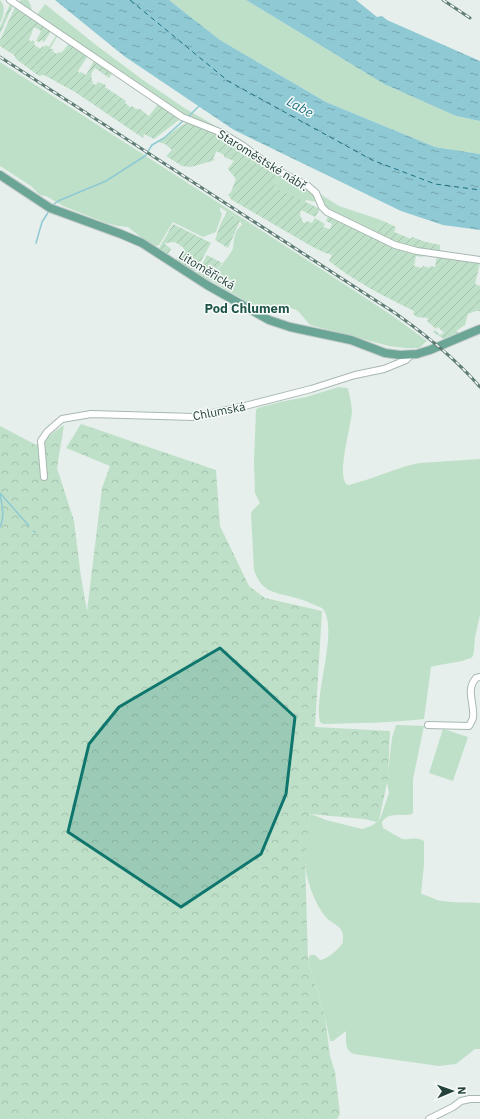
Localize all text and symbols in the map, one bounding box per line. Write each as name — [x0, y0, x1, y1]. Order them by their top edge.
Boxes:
water label: Labe — [284, 93, 317, 121]
street label: Staroměstské nábř. — [215, 126, 311, 194]
street label: Litoměřická — [176, 247, 238, 293]
district label: Pod Chlumem — [204, 300, 290, 317]
street label: Chlumská — [191, 398, 247, 423]
north arrow — [432, 1071, 472, 1111]
text: N — [455, 1086, 469, 1095]

